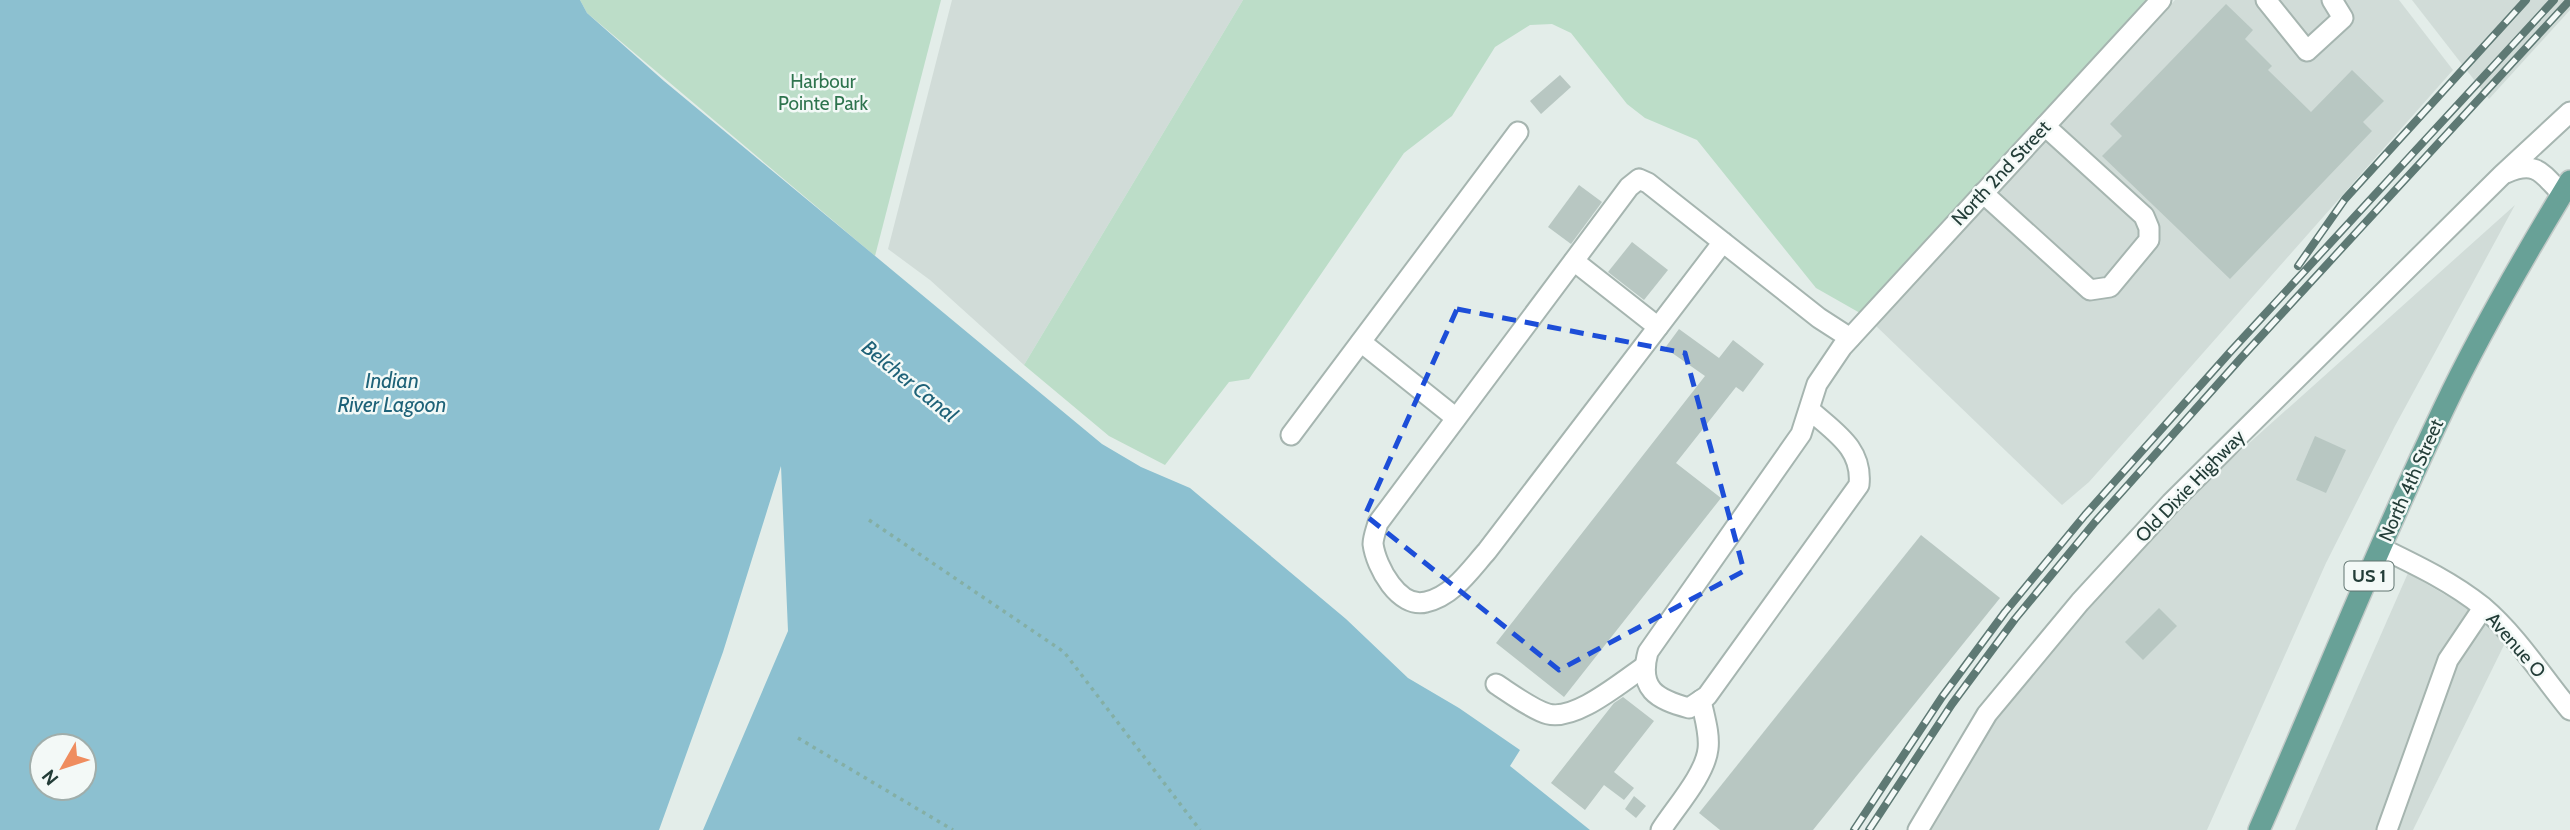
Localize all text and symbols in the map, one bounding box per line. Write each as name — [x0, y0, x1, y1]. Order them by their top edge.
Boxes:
park label: Harbour Pointe Park — [778, 70, 869, 115]
street label: North 2nd Street — [1947, 115, 2056, 230]
water label: Belcher Canal — [857, 335, 963, 427]
water label: Indian River Lagoon — [338, 368, 446, 417]
street label: North 4th Street — [2374, 415, 2448, 545]
street label: Old Dixie Highway — [2131, 425, 2250, 547]
road number: US 1 — [2344, 562, 2394, 590]
street label: Avenue O — [2481, 608, 2551, 682]
north arrow — [28, 732, 98, 802]
text: N — [37, 765, 63, 790]

